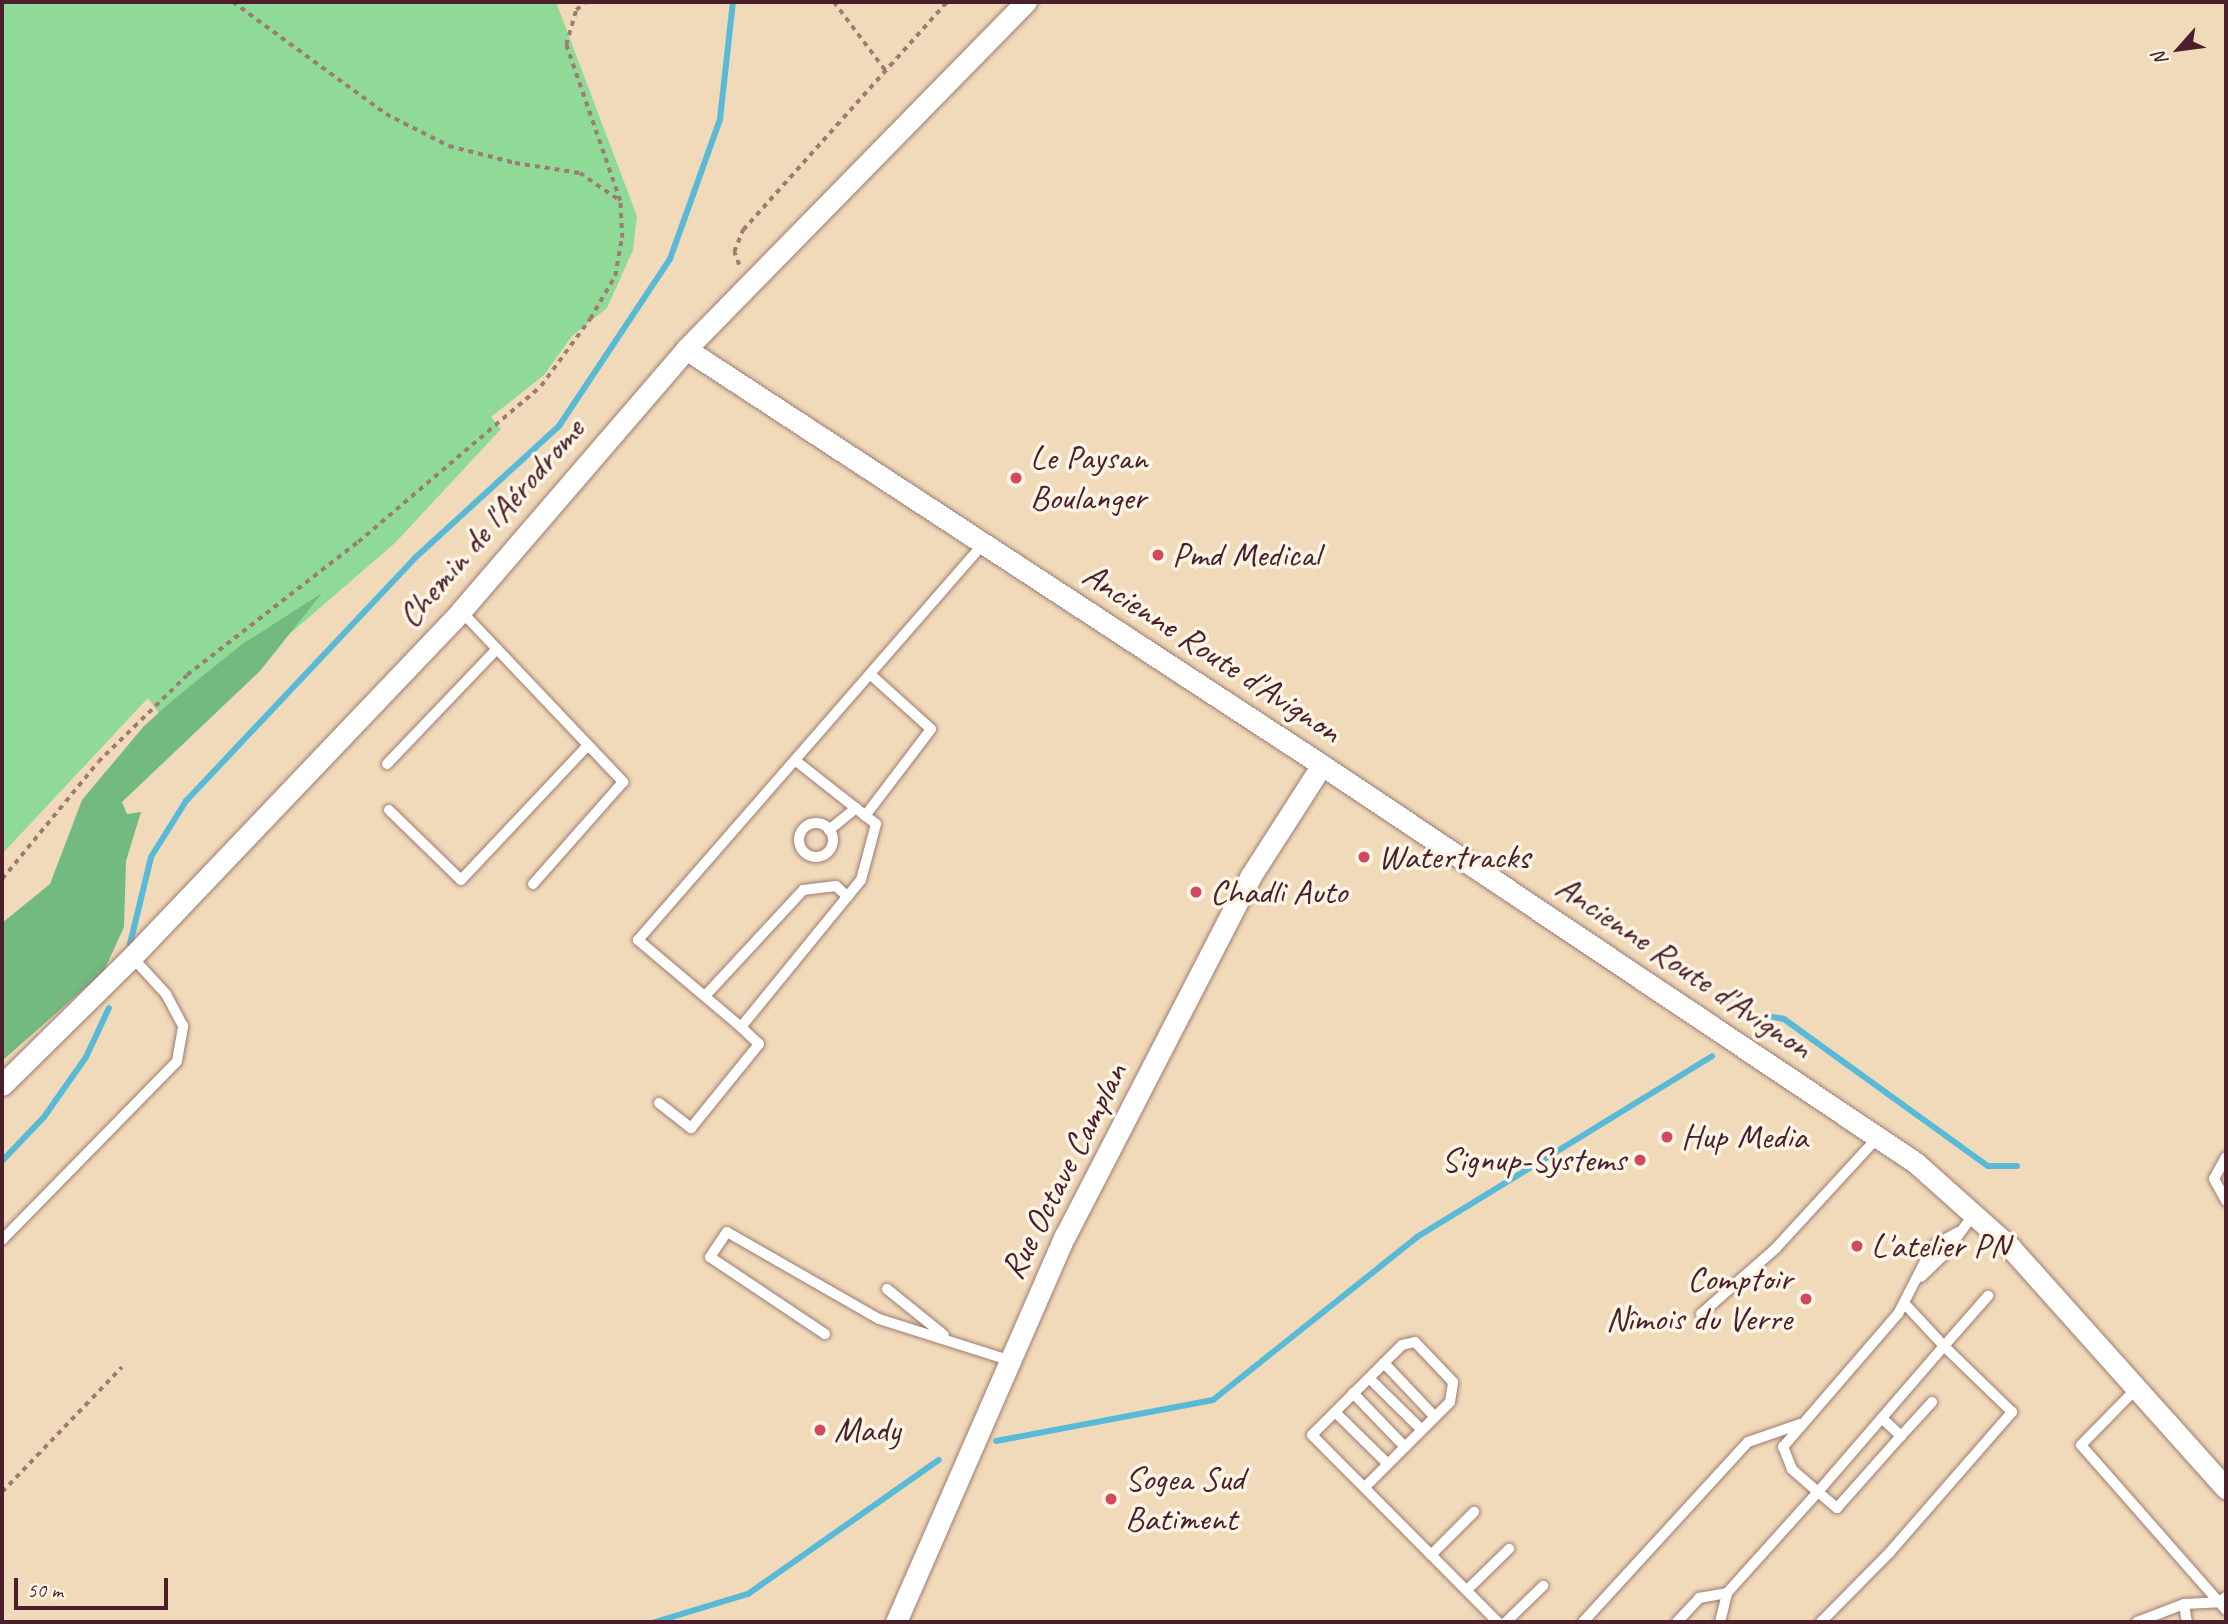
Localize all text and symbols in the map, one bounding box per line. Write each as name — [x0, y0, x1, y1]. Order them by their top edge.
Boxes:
north arrow — [2144, 14, 2214, 84]
text: N — [2147, 48, 2174, 70]
street label: Chemin de l'Aérodrome — [389, 410, 593, 636]
place label: Le Paysan Boulanger — [1030, 437, 1148, 519]
marker: Le Paysan Boulanger — [1008, 470, 1024, 486]
place label: Pmd Medical — [1172, 534, 1320, 576]
marker: Pmd Medical — [1150, 547, 1166, 563]
street label: Ancienne Route d'Avignon — [1075, 554, 1349, 752]
place label: Watertracks — [1378, 836, 1530, 878]
marker: Watertracks — [1356, 849, 1372, 865]
street label: Ancienne Route d'Avignon — [1548, 866, 1820, 1068]
place label: Chadli Auto — [1210, 871, 1347, 913]
marker: Chadli Auto — [1188, 884, 1204, 900]
street label: Rue Octave Camplan — [991, 1055, 1137, 1287]
place label: Hup Media — [1681, 1116, 1807, 1158]
marker: Hup Media — [1659, 1129, 1675, 1145]
place label: Signup-Systems — [1441, 1139, 1626, 1181]
marker: Signup-Systems — [1632, 1152, 1648, 1168]
place label: L'atelier PN — [1871, 1225, 2009, 1267]
marker: L'atelier PN — [1849, 1238, 1865, 1254]
place label: Comptoir Nîmois du Verre — [1606, 1258, 1792, 1340]
marker: Comptoir Nîmois du Verre — [1798, 1291, 1814, 1307]
place label: Mady — [834, 1409, 900, 1451]
marker: Mady — [812, 1422, 828, 1438]
place label: Sogea Sud Batiment — [1125, 1458, 1244, 1540]
marker: Sogea Sud Batiment — [1103, 1491, 1119, 1507]
scale bar — [18, 1564, 172, 1608]
text: 50 m — [27, 1577, 63, 1603]

